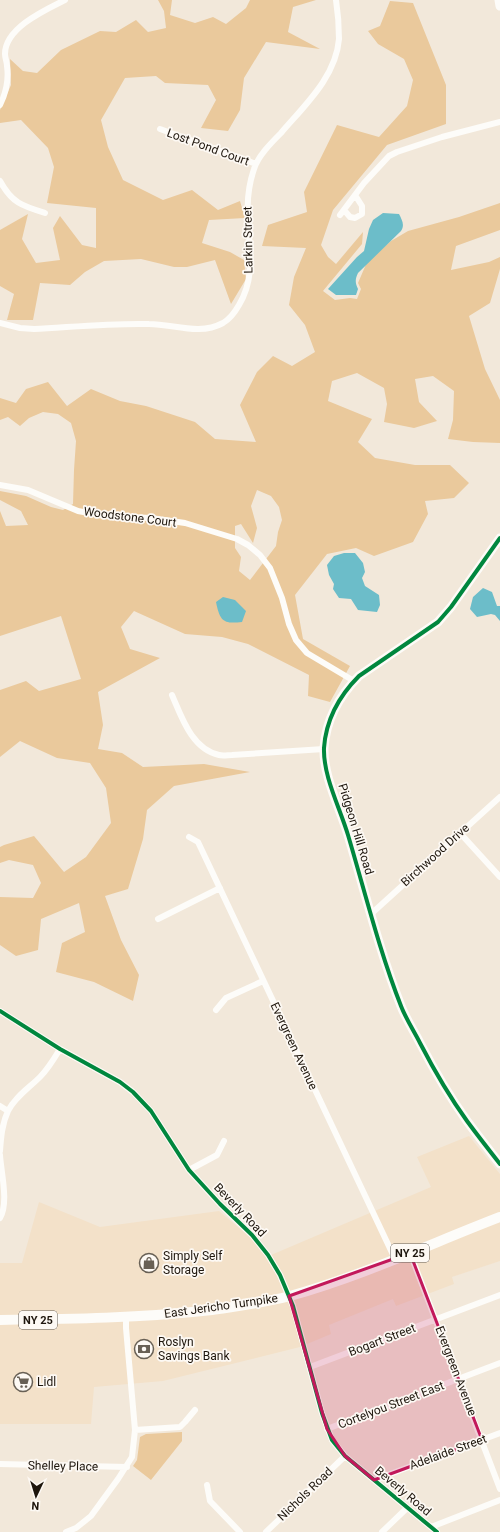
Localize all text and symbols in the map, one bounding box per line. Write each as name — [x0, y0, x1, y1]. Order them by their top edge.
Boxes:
street label: Lost Pond Court — [165, 126, 251, 168]
street label: Larkin Street — [240, 206, 256, 274]
street label: Woodstone Court — [83, 504, 177, 530]
street label: Pidgeon Hill Road — [335, 782, 377, 876]
street label: Birchwood Drive — [398, 821, 472, 889]
street label: Evergreen Avenue — [268, 1000, 320, 1092]
street label: Beverly Road — [211, 1180, 269, 1240]
road number: NY 25 — [391, 1244, 429, 1262]
place label: Simply Self Storage — [163, 1249, 223, 1277]
shop icon: Simply Self Storage — [138, 1252, 160, 1274]
street label: East Jericho Turnpike — [163, 1291, 279, 1321]
road number: NY 25 — [19, 1311, 57, 1329]
street label: Bogart Street — [347, 1321, 417, 1359]
street label: Evergreen Avenue — [432, 1324, 480, 1418]
place label: Roslyn Savings Bank — [158, 1335, 230, 1363]
bank icon: Roslyn Savings Bank — [133, 1338, 155, 1360]
supermarket icon: Lidl — [12, 1371, 34, 1393]
place label: Lidl — [37, 1375, 56, 1389]
street label: Cortelyou Street East — [336, 1378, 446, 1432]
street label: Adelaide Street — [408, 1432, 489, 1472]
street label: Shelley Place — [28, 1458, 98, 1474]
street label: Beverly Road — [372, 1463, 434, 1519]
street label: Nichols Road — [275, 1464, 335, 1524]
north arrow — [16, 1476, 56, 1516]
text: N — [31, 1499, 40, 1512]

